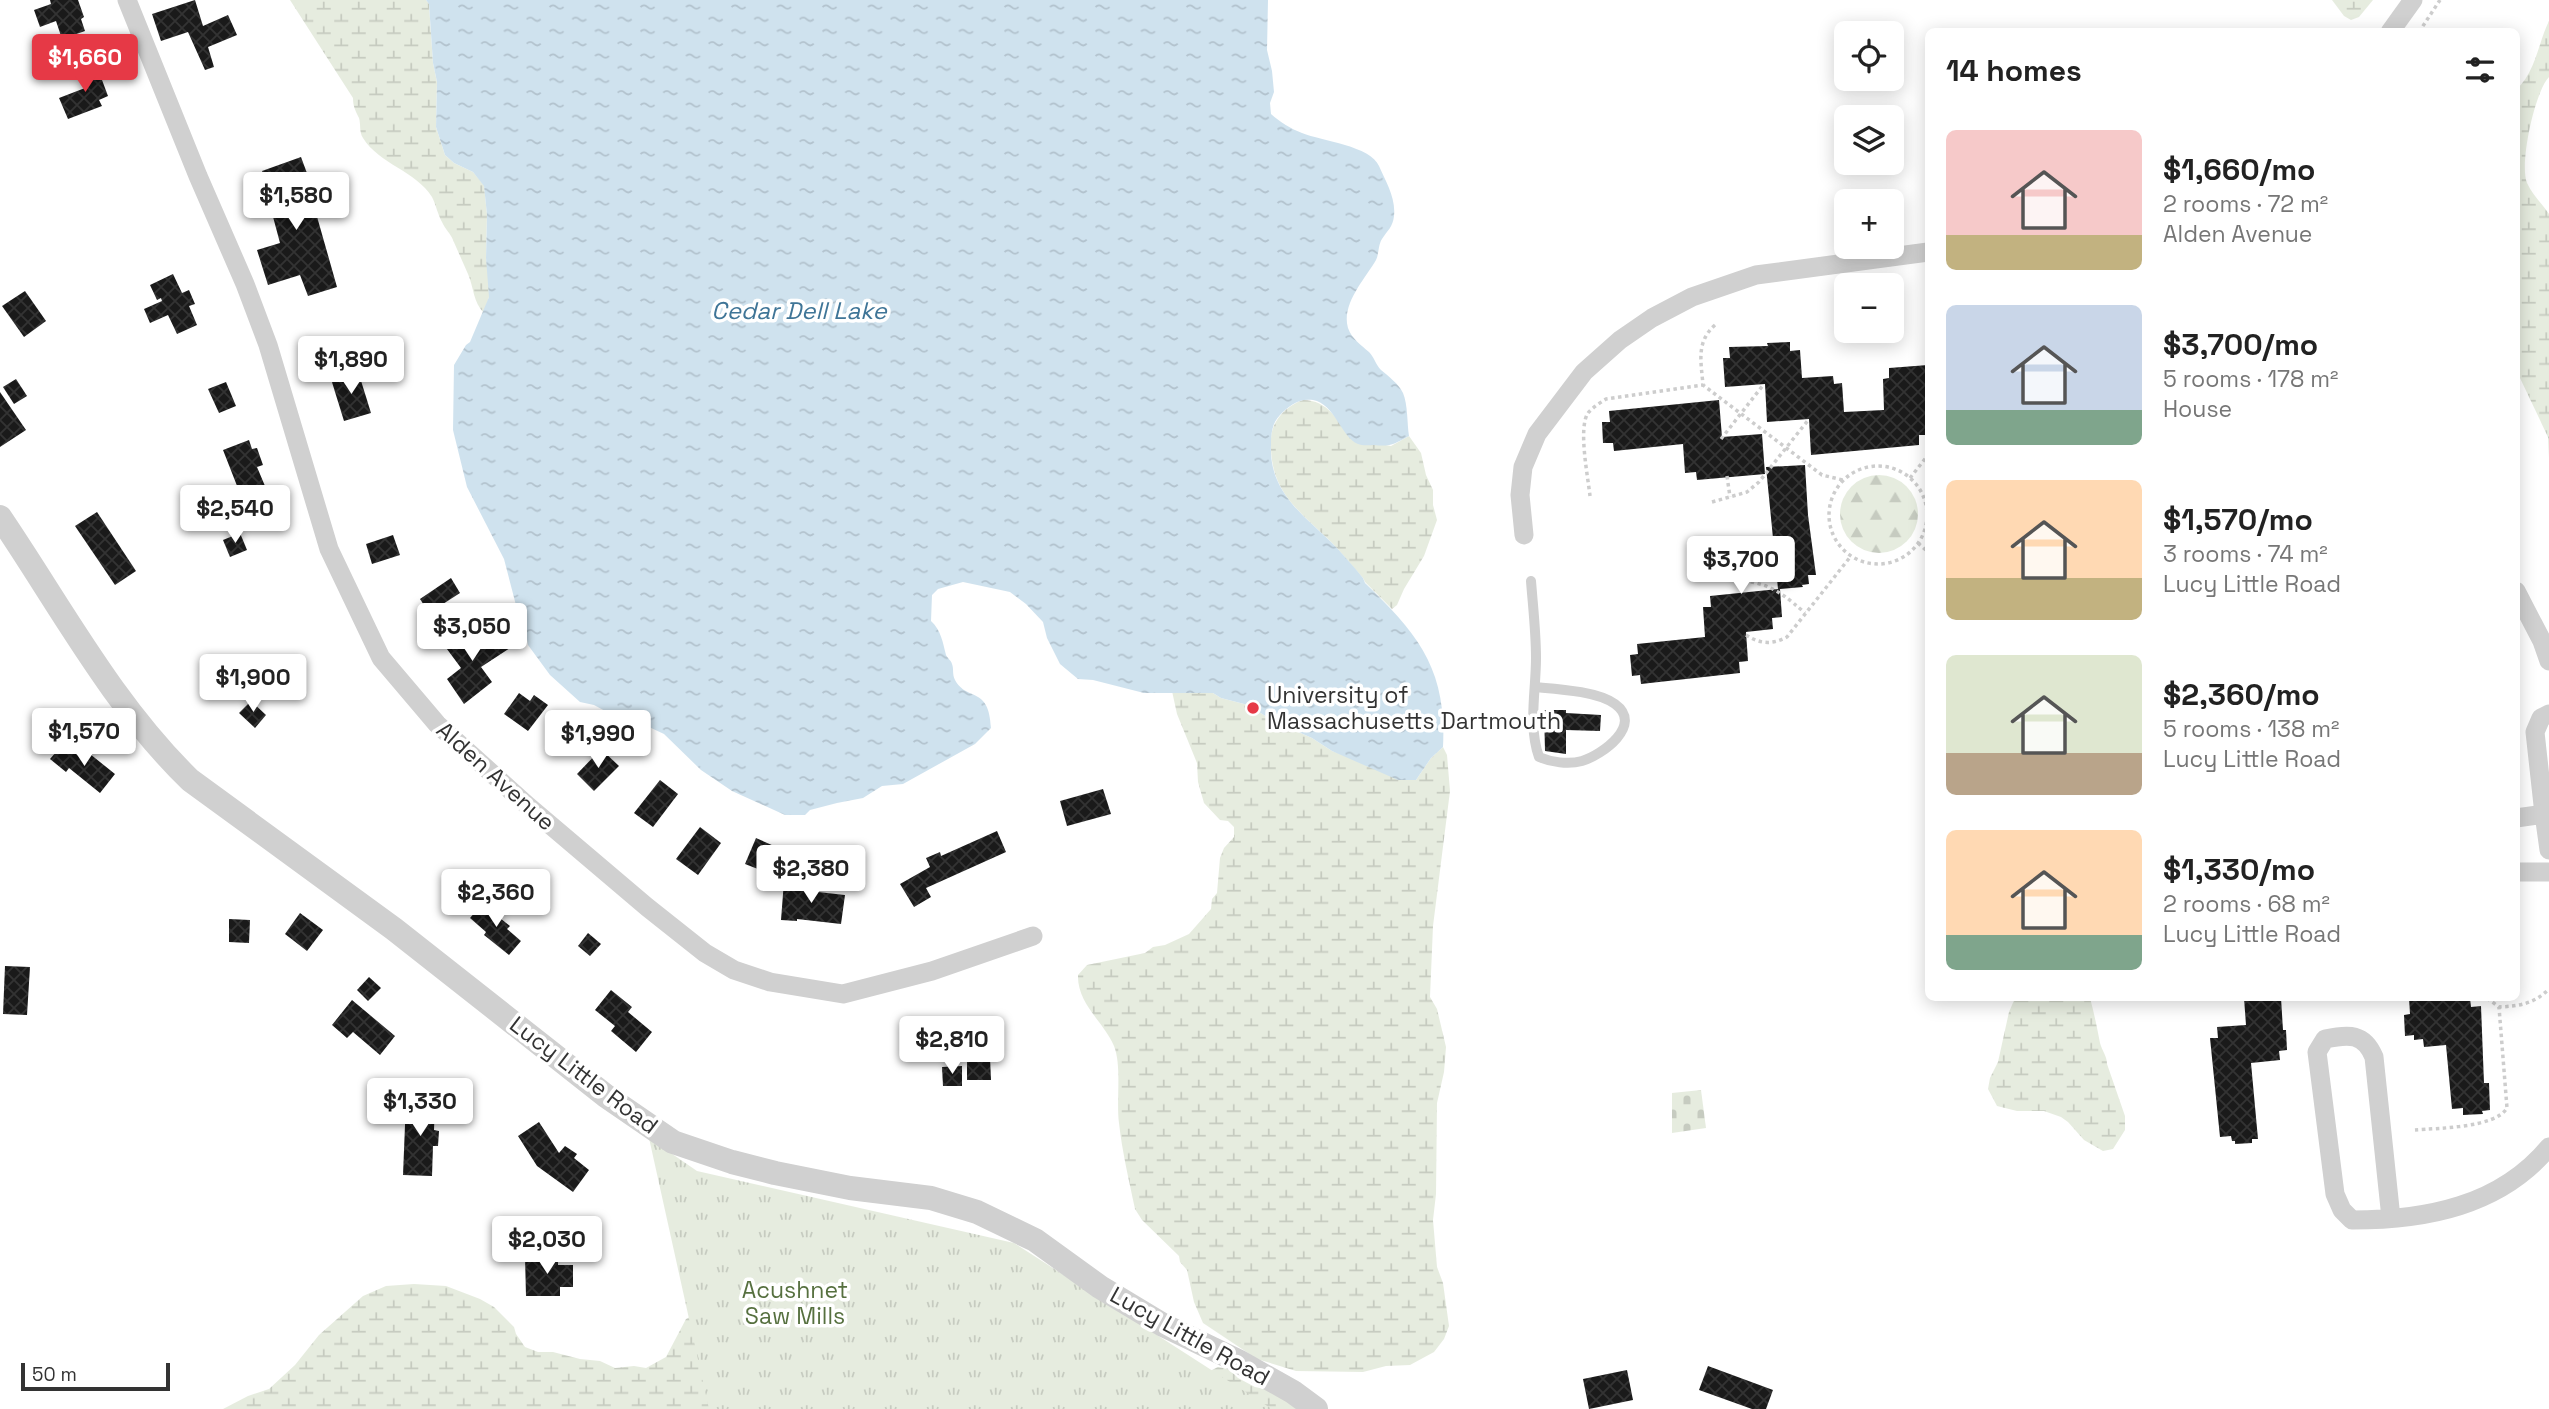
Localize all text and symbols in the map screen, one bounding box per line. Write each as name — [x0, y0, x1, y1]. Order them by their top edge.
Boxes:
map controls — [1834, 21, 1904, 343]
button: locate — [1834, 21, 1904, 91]
pin: $1,660 — [28, 34, 142, 94]
text: $1,660 — [48, 42, 122, 72]
text: 14 homes — [1946, 51, 2082, 90]
icon: filters — [2461, 51, 2499, 89]
button: layers — [1834, 105, 1904, 175]
text: $1,660/mo — [2163, 150, 2315, 189]
icon: home — [2002, 158, 2086, 242]
pin: $1,580 — [239, 173, 353, 232]
text: $1,580 — [259, 180, 333, 210]
button: + — [1834, 189, 1904, 259]
text: 2 rooms · 72 m² — [2163, 189, 2328, 219]
text: Alden Avenue — [2163, 219, 2313, 249]
button: − — [1834, 273, 1904, 343]
water label: Cedar Dell Lake — [711, 295, 888, 326]
text: $3,700/mo — [2163, 325, 2318, 364]
icon: home — [2002, 333, 2086, 417]
pin: $1,890 — [294, 336, 408, 396]
text: $1,890 — [314, 344, 388, 374]
text: 5 rooms · 178 m² — [2163, 364, 2338, 394]
text: House — [2163, 394, 2232, 424]
pin: $2,540 — [178, 486, 292, 545]
text: $2,540 — [196, 493, 274, 523]
text: $1,570/mo — [2163, 500, 2313, 539]
icon: home — [2002, 508, 2086, 592]
pin: $3,700 — [1684, 536, 1798, 596]
text: 3 rooms · 74 m² — [2163, 539, 2328, 569]
text: $3,700 — [1703, 544, 1779, 574]
text: Lucy Little Road — [2163, 569, 2341, 599]
pin: $3,050 — [415, 604, 529, 663]
text: $3,050 — [433, 611, 511, 641]
pin: $1,900 — [196, 654, 310, 714]
text: $1,900 — [215, 662, 291, 692]
text: $2,360/mo — [2163, 675, 2320, 714]
place label: University of Massachusetts Dartmouth — [1267, 680, 1561, 736]
icon: home — [2002, 683, 2086, 767]
marker: University of Massachusetts Dartmouth — [1245, 700, 1261, 716]
pin: $1,570 — [27, 708, 141, 768]
pin: $1,990 — [541, 710, 655, 770]
text: 5 rooms · 138 m² — [2163, 714, 2339, 744]
street label: Alden Avenue — [430, 715, 562, 837]
text: $1,570 — [48, 716, 120, 746]
text: $1,990 — [561, 718, 635, 748]
text: Lucy Little Road — [2163, 744, 2341, 774]
pin: $2,380 — [754, 846, 868, 905]
text: $1,330/mo — [2163, 850, 2315, 889]
text: $2,380 — [772, 853, 850, 883]
icon: home — [2002, 858, 2086, 942]
pin: $2,360 — [439, 870, 553, 929]
text: $2,360 — [457, 877, 535, 907]
text: 2 rooms · 68 m² — [2163, 889, 2330, 919]
text: Lucy Little Road — [2163, 919, 2341, 949]
street label: Lucy Little Road — [504, 1009, 664, 1141]
pin: $2,810 — [895, 1016, 1009, 1076]
text: $2,810 — [915, 1024, 989, 1054]
pin: $1,330 — [363, 1078, 477, 1138]
text: $1,330 — [383, 1086, 457, 1116]
pin: $2,030 — [490, 1216, 604, 1276]
text: $2,030 — [508, 1224, 586, 1254]
park label: Acushnet Saw Mills — [742, 1275, 848, 1331]
street label: Lucy Little Road — [1105, 1280, 1275, 1392]
scale bar — [21, 1360, 170, 1392]
text: 50 m — [32, 1362, 77, 1387]

